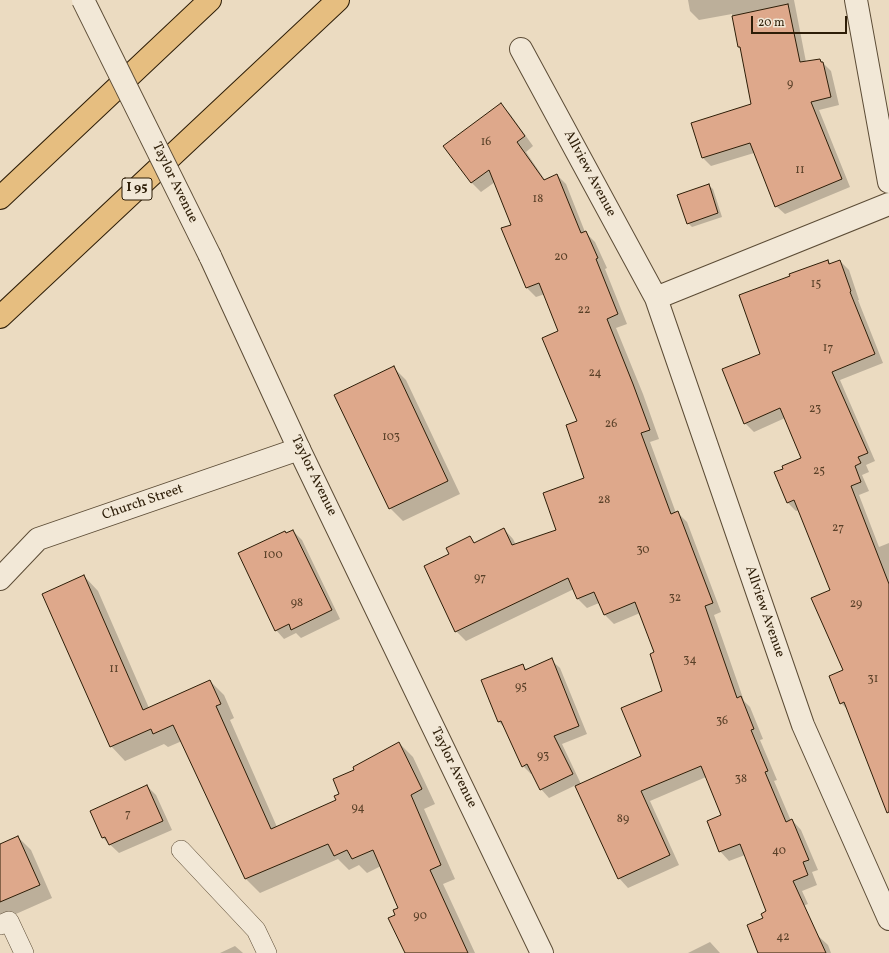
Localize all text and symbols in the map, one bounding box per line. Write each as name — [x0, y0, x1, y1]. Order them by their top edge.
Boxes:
scale bar — [753, 8, 849, 34]
text: 20 m — [758, 15, 785, 31]
house number: 9 — [787, 78, 793, 92]
street label: Allview Avenue — [559, 128, 619, 220]
house number: 16 — [481, 136, 491, 150]
street label: Taylor Avenue — [147, 140, 201, 226]
house number: 11 — [795, 164, 805, 178]
road number: I 95 — [122, 178, 152, 200]
house number: 18 — [533, 193, 543, 207]
house number: 20 — [554, 251, 568, 265]
house number: 15 — [811, 278, 821, 292]
house number: 22 — [578, 304, 590, 318]
house number: 17 — [823, 342, 833, 356]
house number: 24 — [588, 367, 602, 381]
house number: 23 — [809, 403, 821, 417]
house number: 26 — [605, 418, 617, 432]
house number: 103 — [382, 431, 400, 445]
street label: Taylor Avenue — [286, 433, 340, 519]
house number: 25 — [813, 465, 825, 479]
street label: Church Street — [100, 481, 186, 525]
house number: 28 — [598, 494, 610, 508]
house number: 27 — [832, 522, 844, 536]
house number: 30 — [636, 544, 650, 558]
house number: 100 — [263, 549, 283, 563]
street label: Allview Avenue — [740, 564, 788, 660]
house number: 97 — [474, 572, 486, 586]
house number: 32 — [669, 592, 681, 606]
house number: 98 — [291, 597, 303, 611]
house number: 29 — [850, 598, 862, 612]
house number: 34 — [683, 654, 697, 668]
house number: 11 — [109, 663, 119, 677]
house number: 31 — [868, 673, 878, 687]
house number: 95 — [515, 681, 527, 695]
house number: 36 — [716, 715, 728, 729]
street label: Taylor Avenue — [426, 725, 480, 811]
house number: 93 — [537, 750, 549, 764]
house number: 38 — [735, 773, 747, 787]
house number: 94 — [351, 802, 365, 816]
house number: 7 — [125, 808, 131, 822]
house number: 89 — [617, 813, 629, 827]
house number: 40 — [772, 845, 786, 859]
house number: 90 — [413, 910, 427, 924]
house number: 42 — [776, 931, 790, 945]

